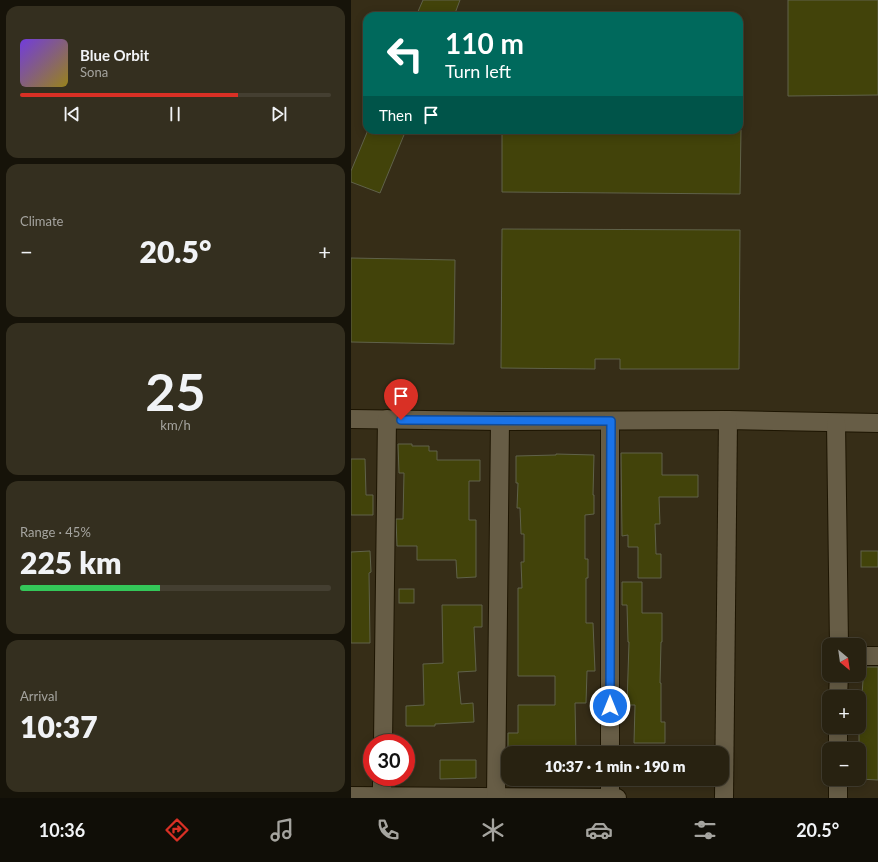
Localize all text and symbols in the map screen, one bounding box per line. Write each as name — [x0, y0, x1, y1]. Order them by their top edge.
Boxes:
text: 110 m — [445, 26, 524, 60]
icon: left — [379, 28, 431, 80]
text: Blue Orbit — [80, 46, 149, 64]
text: Turn left — [445, 60, 511, 82]
text: Sona — [80, 64, 108, 80]
icon: previous — [61, 103, 83, 125]
icon: pause — [164, 103, 186, 125]
icon: next — [268, 103, 290, 125]
icon: arrive — [420, 104, 442, 126]
text: Then — [379, 106, 412, 124]
text: Climate — [20, 213, 63, 229]
text: 20.5° — [140, 233, 211, 269]
text: − — [20, 238, 33, 265]
text: + — [318, 238, 331, 265]
text: 25 — [145, 360, 206, 422]
pin — [384, 379, 418, 420]
icon: arrive — [390, 385, 412, 407]
text: km/h — [160, 417, 191, 433]
text: Range · 45% — [20, 524, 91, 540]
text: 225 km — [20, 544, 121, 580]
north arrow — [822, 638, 866, 682]
map controls — [822, 638, 866, 786]
position arrow — [589, 685, 631, 727]
text: Arrival — [20, 688, 57, 704]
button: + — [822, 690, 866, 734]
text: 10:37 — [20, 708, 98, 744]
speed limit sign: 30 — [363, 734, 415, 786]
button: − — [822, 742, 866, 786]
text: 10:37 · 1 min · 190 m — [544, 757, 686, 775]
icon: directions — [163, 816, 191, 844]
icon: music — [268, 816, 296, 844]
icon: phone — [374, 816, 402, 844]
icon: climate — [479, 816, 507, 844]
icon: car — [585, 816, 613, 844]
icon: filters — [691, 816, 719, 844]
text: 10:36 — [39, 819, 85, 841]
text: 20.5° — [796, 819, 839, 841]

